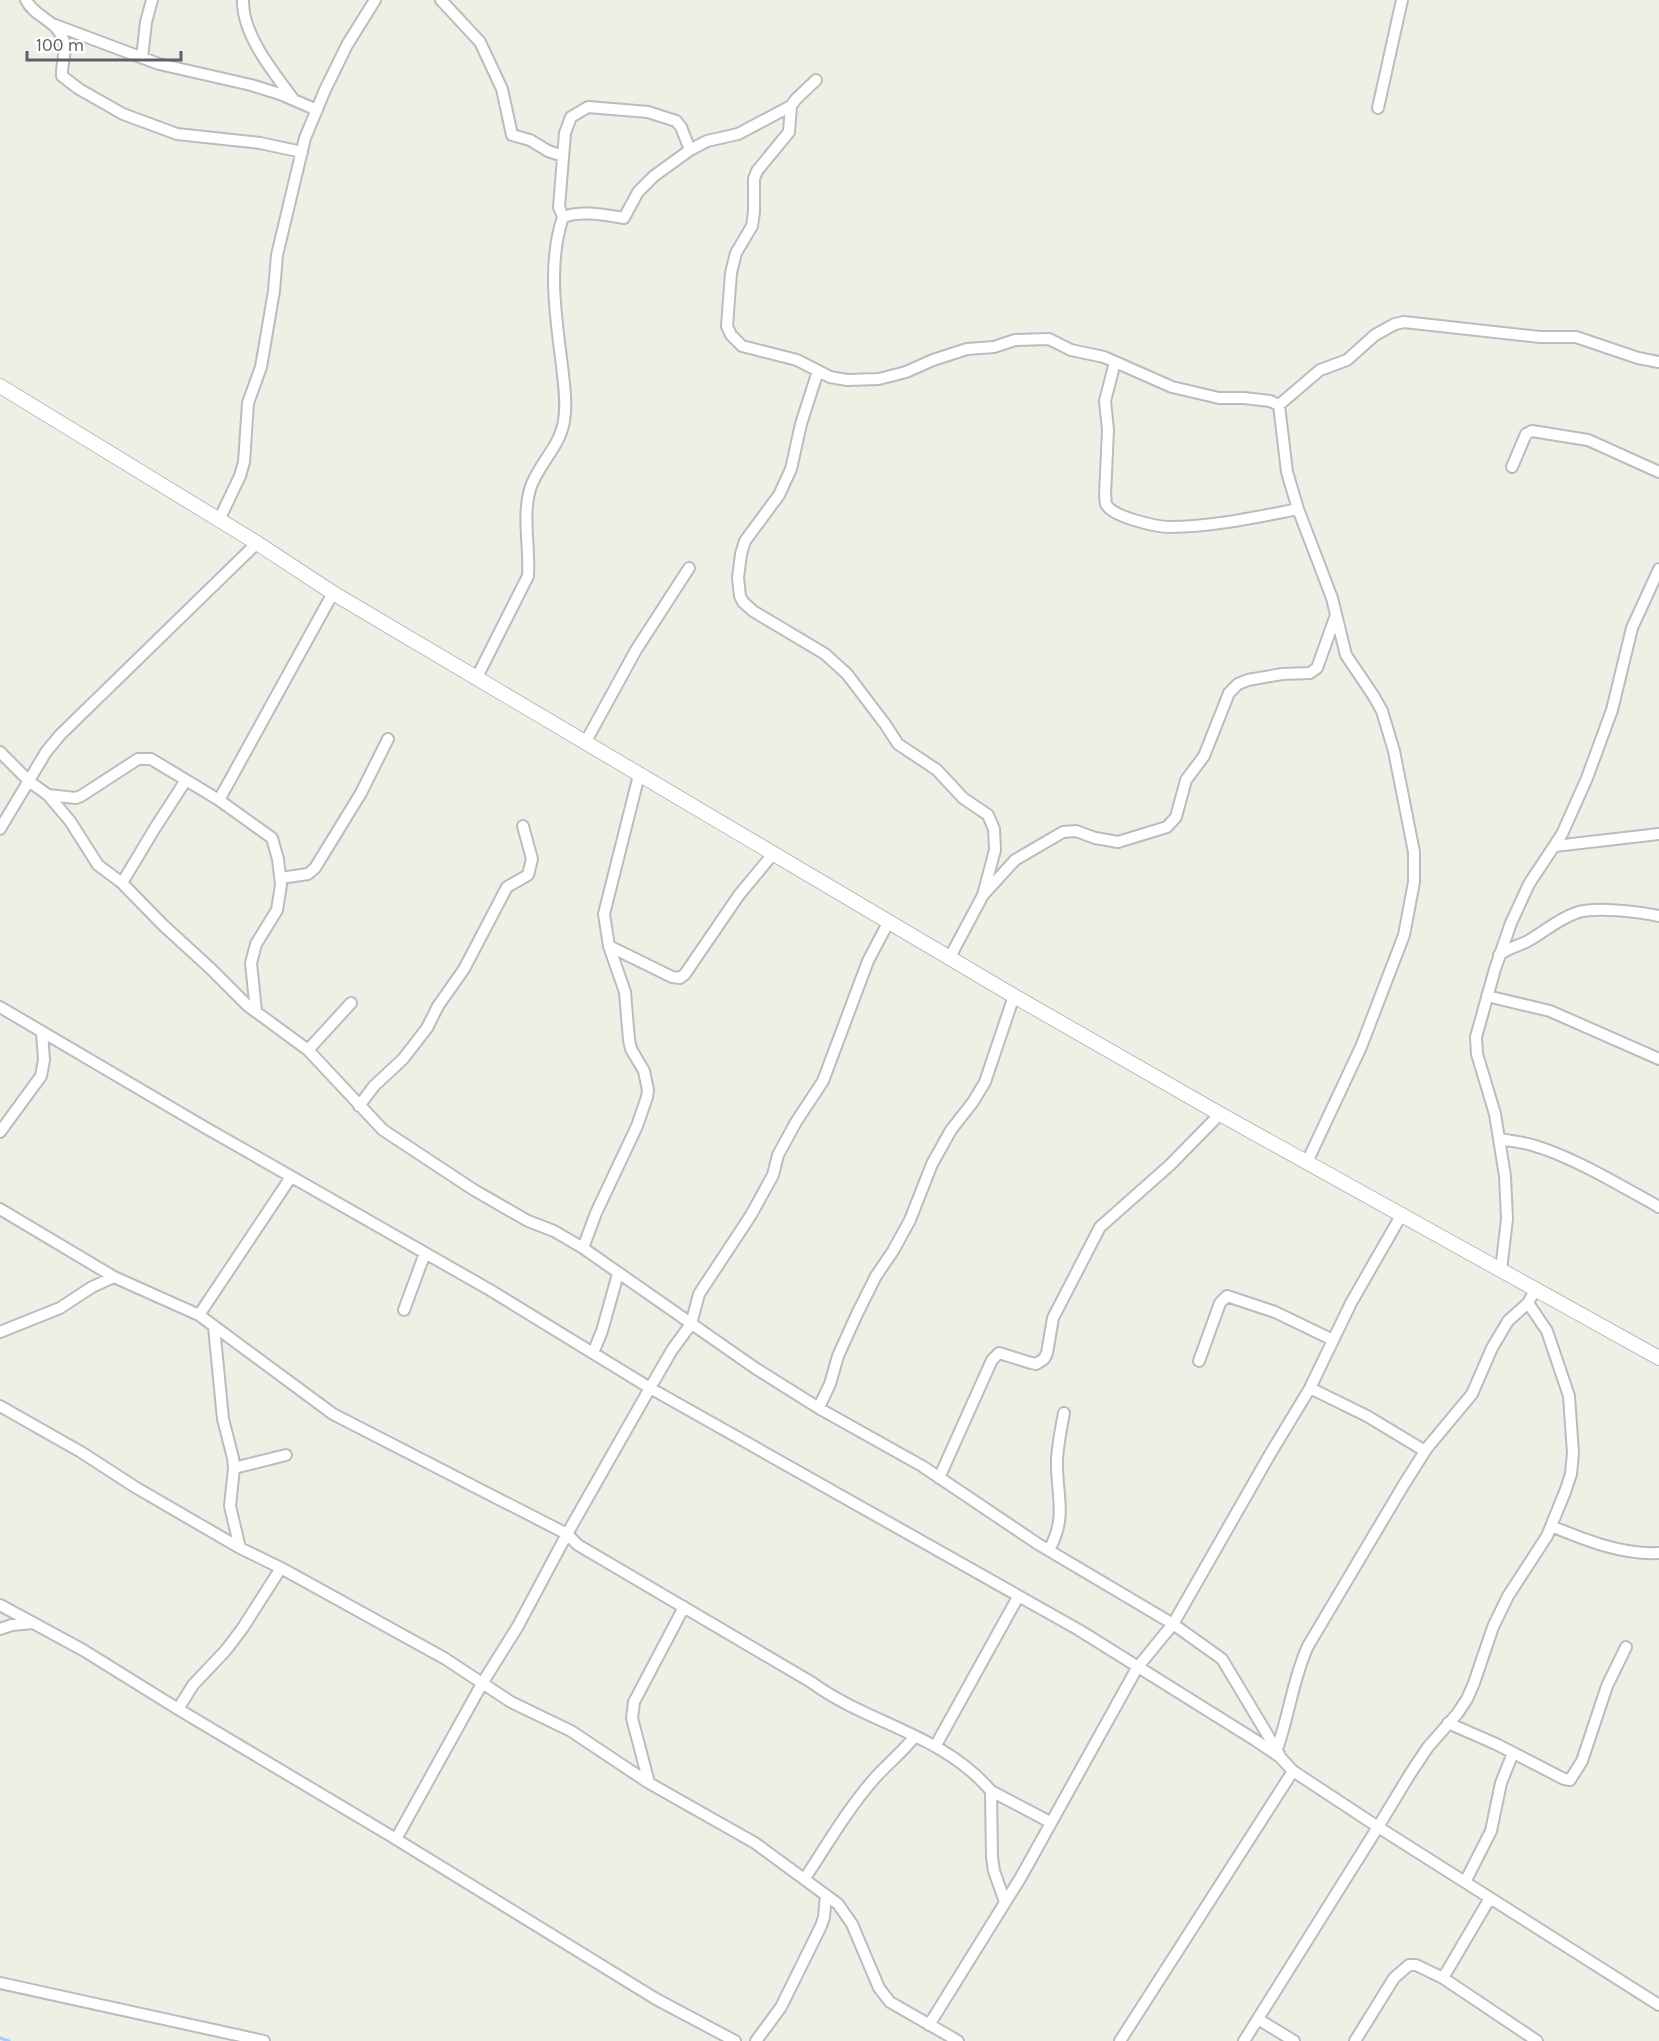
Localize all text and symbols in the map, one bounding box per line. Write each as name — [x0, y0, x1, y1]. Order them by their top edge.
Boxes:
scale bar — [27, 24, 182, 62]
text: 100 m — [36, 34, 84, 56]

